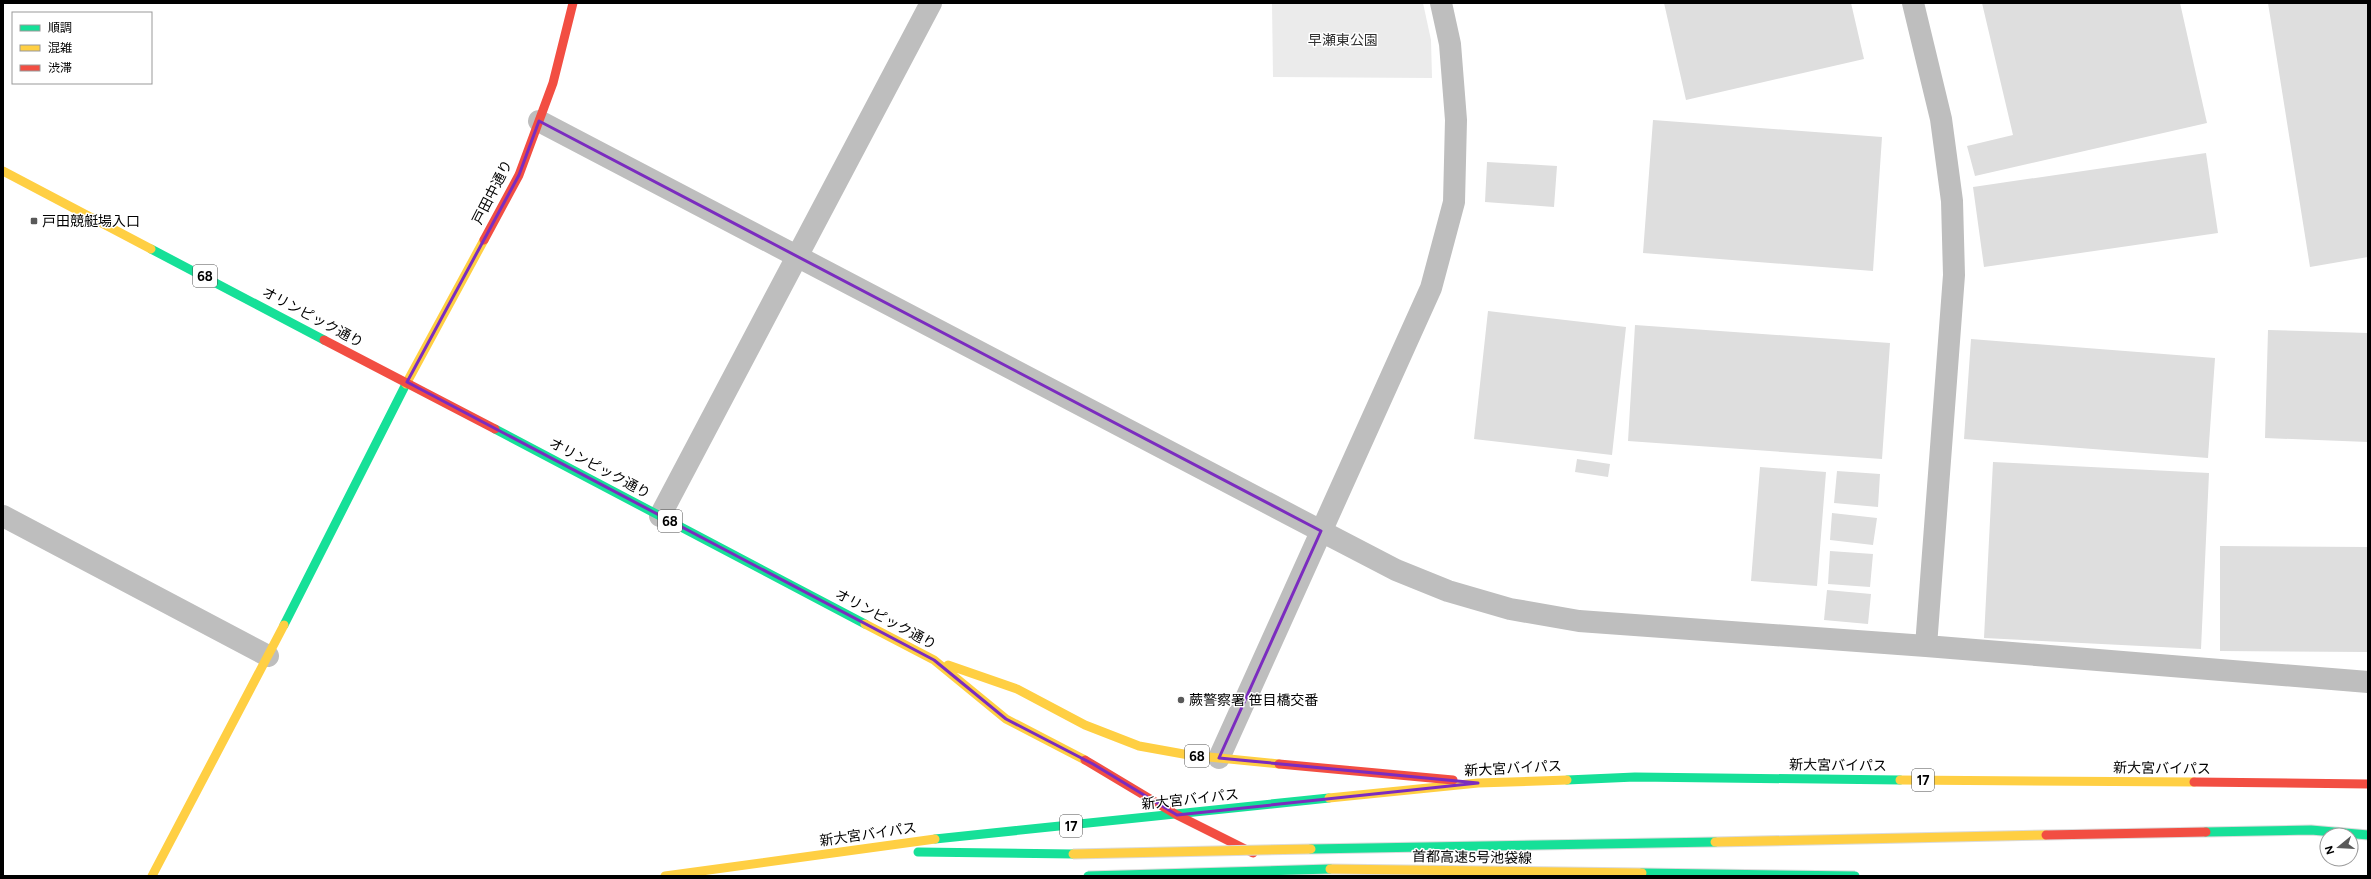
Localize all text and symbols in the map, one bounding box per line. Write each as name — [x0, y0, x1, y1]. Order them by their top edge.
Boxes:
legend — [12, 12, 152, 84]
text: 順調 — [48, 21, 72, 35]
park label: 早瀬東公園 — [1308, 32, 1378, 49]
text: 混雑 — [48, 41, 72, 55]
text: 渋滞 — [48, 61, 72, 75]
street label: 戸田中通り — [469, 157, 516, 227]
place label: 戸田競艇場入口 — [42, 213, 140, 230]
marker: 戸田競艇場入口 — [29, 216, 39, 226]
road number: 68 — [193, 265, 217, 287]
street label: オリンピック通り — [259, 284, 366, 351]
street label: オリンピック通り — [546, 435, 653, 502]
road number: 68 — [658, 510, 682, 532]
street label: オリンピック通り — [832, 586, 939, 653]
place label: 蕨警察署 笹目橋交番 — [1189, 692, 1318, 709]
marker: 蕨警察署 笹目橋交番 — [1176, 695, 1186, 705]
road number: 68 — [1185, 745, 1209, 767]
street label: 新大宮バイパス — [1789, 756, 1887, 775]
street label: 新大宮バイパス — [1464, 757, 1562, 780]
street label: 新大宮バイパス — [2113, 759, 2211, 778]
road number: 17 — [1912, 769, 1934, 791]
street label: 新大宮バイパス — [1141, 786, 1240, 813]
road number: 17 — [1060, 815, 1082, 837]
street label: 新大宮バイパス — [818, 819, 918, 850]
north arrow — [2319, 827, 2359, 867]
text: N — [2322, 844, 2337, 856]
street label: 首都高速5号池袋線 — [1412, 848, 1532, 867]

